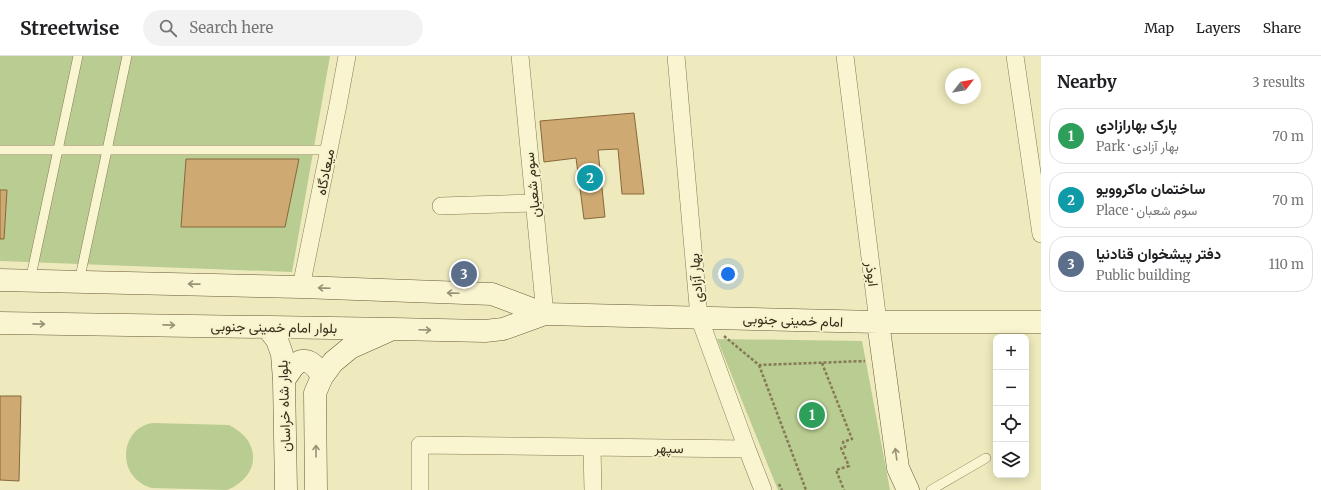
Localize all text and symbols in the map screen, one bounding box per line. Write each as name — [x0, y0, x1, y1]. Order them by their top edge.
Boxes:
search box — [143, 10, 423, 46]
text: Streetwise — [20, 16, 119, 40]
icon: search — [157, 17, 179, 39]
text: Search here — [189, 18, 273, 37]
text: Map — [1144, 19, 1174, 37]
text: Layers — [1196, 19, 1241, 37]
text: Share — [1263, 19, 1301, 37]
north arrow — [945, 68, 981, 104]
text: Nearby — [1057, 71, 1117, 93]
text: 3 results — [1252, 74, 1305, 91]
text: پارک بهارازادی — [1096, 115, 1177, 134]
text: 1 — [1068, 128, 1074, 145]
text: 70 m — [1273, 128, 1304, 145]
text: Park · بهار آزادی — [1096, 138, 1179, 155]
street label: میعادگاه — [312, 147, 338, 197]
street label: سوم شعبان — [520, 151, 544, 219]
pin: 2 — [577, 163, 603, 193]
text: ساختمان ماکروویو — [1096, 179, 1206, 198]
text: 2 — [1067, 192, 1075, 209]
text: 70 m — [1273, 192, 1304, 209]
text: Place · سوم شعبان — [1096, 202, 1197, 219]
text: دفتر پیشخوان قنادنیا — [1096, 244, 1221, 263]
street label: بهار آزادی — [685, 252, 707, 304]
text: 3 — [1067, 256, 1075, 273]
text: 110 m — [1269, 256, 1304, 273]
pin: 3 — [451, 259, 477, 289]
street label: ابوذر — [861, 259, 882, 288]
your location — [718, 264, 738, 284]
text: Public building — [1096, 267, 1190, 284]
one-way arrow — [188, 280, 201, 288]
one-way arrow — [318, 284, 331, 291]
one-way arrow — [447, 289, 460, 297]
street label: امام خمینی جنوبی — [742, 309, 844, 331]
street label: بلوار امام خمینی جنوبی — [211, 317, 337, 337]
one-way arrow — [32, 320, 45, 328]
one-way arrow — [162, 322, 175, 329]
one-way arrow — [418, 326, 431, 333]
map controls — [993, 334, 1029, 478]
button: + — [993, 334, 1029, 370]
street label: بلوار شاه خراسان — [273, 360, 295, 452]
button: − — [993, 370, 1029, 406]
pin: 1 — [799, 400, 825, 430]
button: locate — [993, 406, 1029, 442]
street label: سپهر — [653, 439, 684, 458]
button: layers — [993, 442, 1029, 478]
one-way arrow — [312, 445, 320, 458]
one-way arrow — [892, 447, 900, 460]

